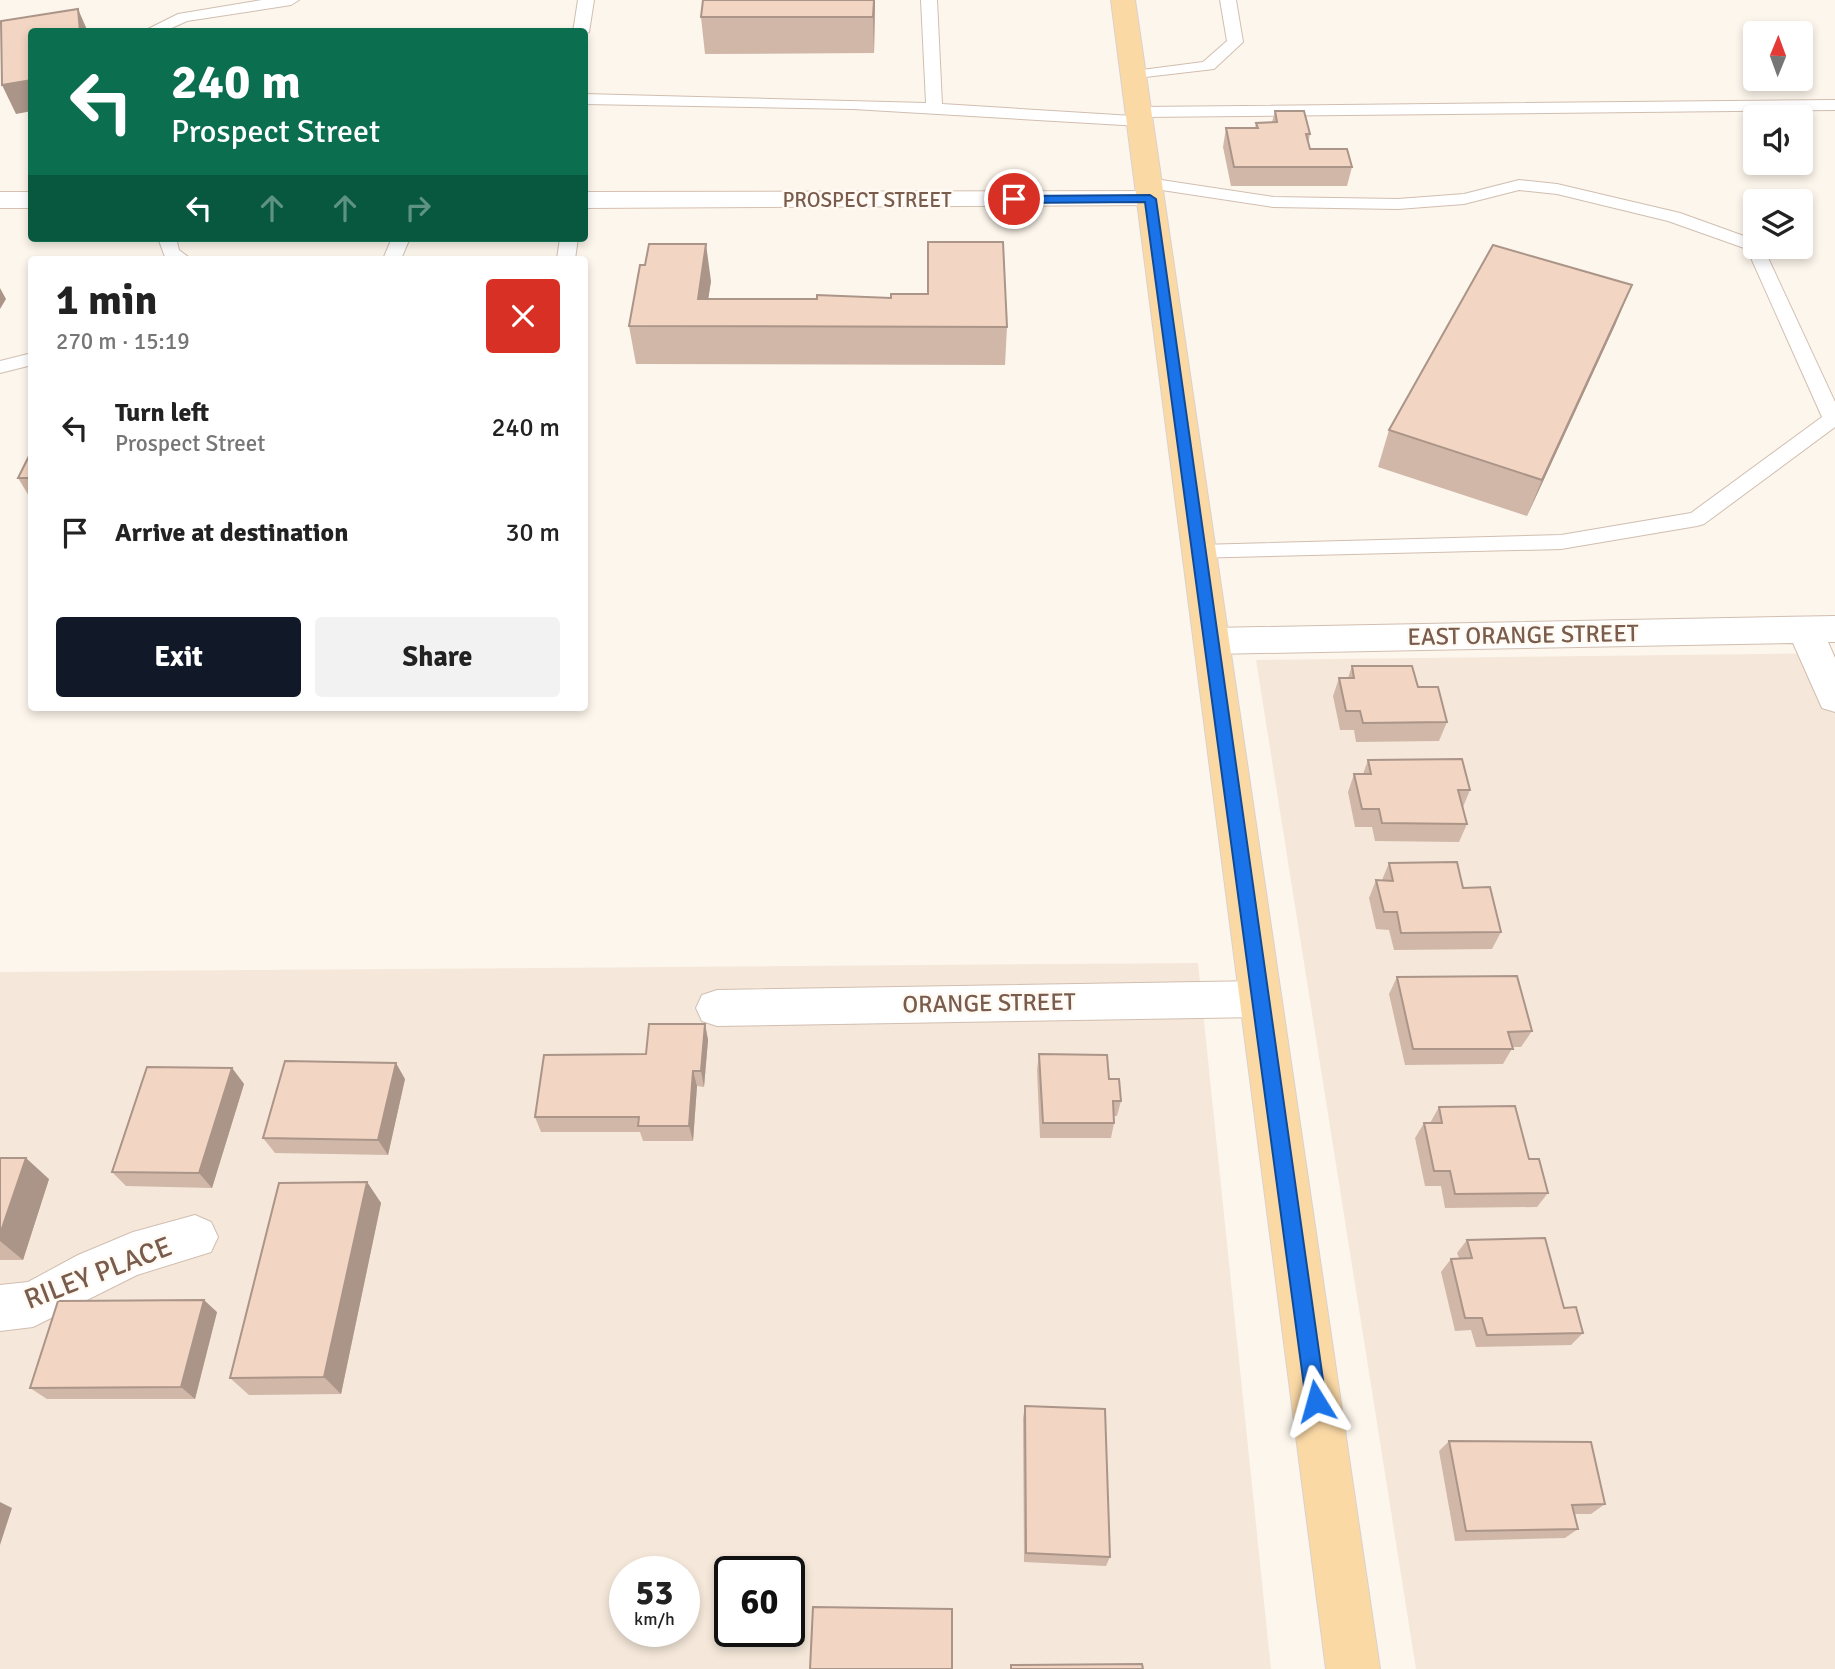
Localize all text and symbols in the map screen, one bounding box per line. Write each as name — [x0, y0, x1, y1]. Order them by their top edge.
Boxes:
north arrow — [1743, 21, 1813, 91]
map controls — [1743, 21, 1813, 259]
text: 240 m — [171, 52, 301, 112]
icon: left — [56, 56, 147, 147]
button: sound — [1743, 105, 1813, 175]
text: Prospect Street — [171, 112, 380, 151]
pin — [984, 169, 1044, 229]
icon: arrive — [995, 180, 1033, 218]
street label: PROSPECT STREET — [782, 187, 952, 213]
icon: left — [180, 189, 218, 227]
icon: ahead — [253, 189, 291, 227]
icon: ahead — [326, 189, 364, 227]
icon: right — [399, 189, 437, 227]
button: layers — [1743, 189, 1813, 259]
text: 1 min — [56, 275, 157, 326]
button: close — [486, 279, 560, 353]
text: 270 m · 15:19 — [56, 327, 190, 356]
text: Turn left — [115, 397, 209, 429]
icon: left — [56, 409, 94, 447]
text: 240 m — [491, 412, 560, 444]
text: Prospect Street — [115, 429, 265, 458]
icon: arrive — [56, 514, 94, 552]
text: Arrive at destination — [115, 517, 348, 549]
text: 30 m — [505, 517, 560, 549]
button: Exit — [56, 617, 301, 697]
button: Share — [315, 617, 560, 697]
street label: EAST ORANGE STREET — [1407, 618, 1639, 652]
street label: ORANGE STREET — [902, 986, 1076, 1020]
street label: RILEY PLACE — [19, 1229, 177, 1317]
position arrow — [1279, 1364, 1353, 1438]
speed limit sign: 60 — [714, 1556, 805, 1647]
text: 53 — [636, 1571, 673, 1614]
text: km/h — [634, 1608, 675, 1630]

